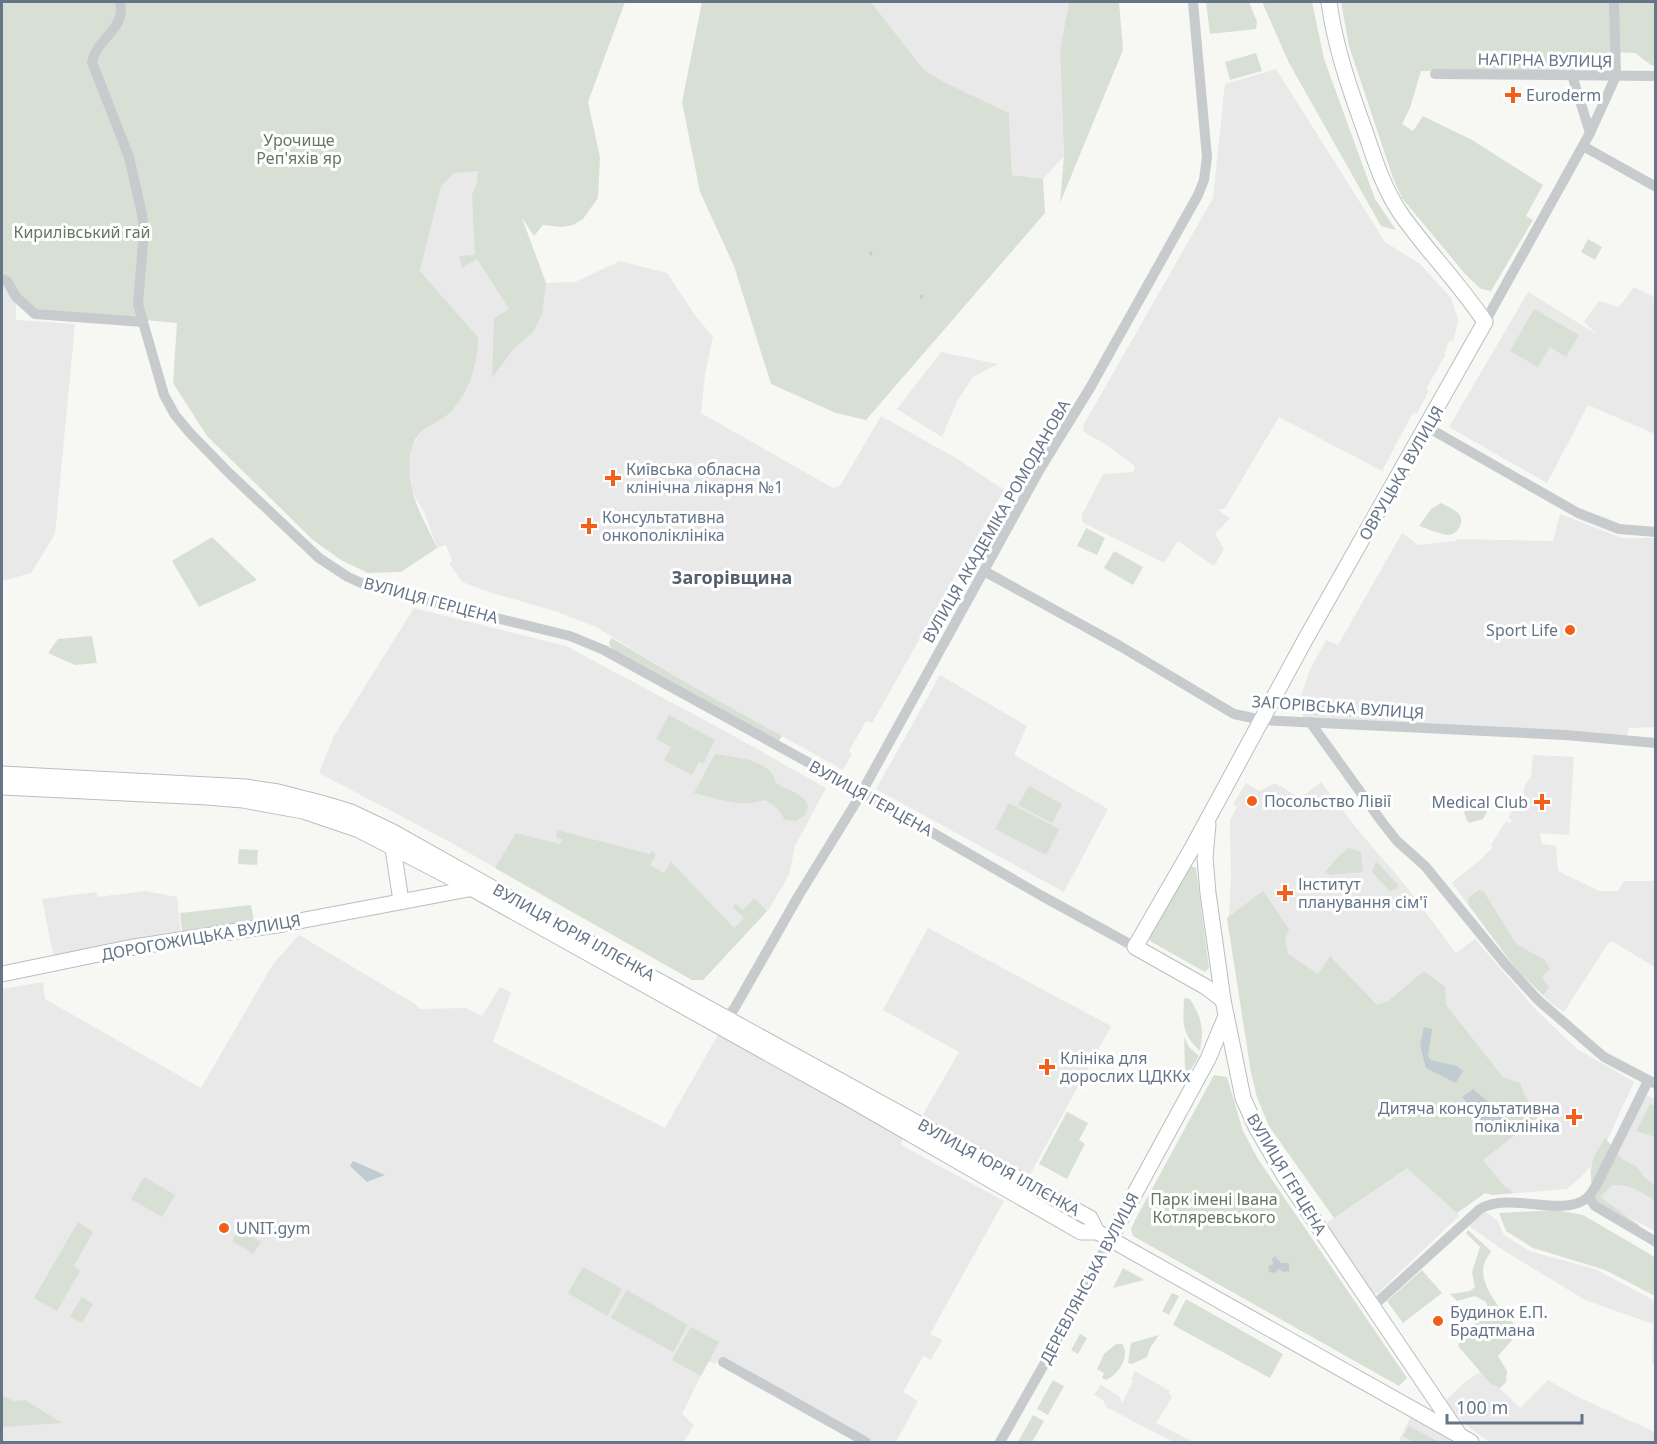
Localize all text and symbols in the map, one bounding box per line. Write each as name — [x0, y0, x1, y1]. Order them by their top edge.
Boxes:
street label: НАГІРНА ВУЛИЦЯ — [1477, 48, 1613, 72]
place label: Euroderm — [1526, 84, 1601, 106]
marker: Euroderm — [1504, 86, 1522, 104]
park label: Урочище Реп'яхів яр — [256, 129, 342, 169]
park label: Кирилівський гай — [13, 221, 151, 243]
street label: ВУЛИЦЯ АКАДЕМІКА РОМОДАНОВА — [917, 395, 1075, 647]
street label: ОВРУЦЬКА ВУЛИЦЯ — [1354, 402, 1448, 544]
place label: Київська обласна клінічна лікарня №1 — [626, 458, 783, 498]
marker: Київська обласна клінічна лікарня №1 — [604, 469, 622, 487]
place label: Консультативна онкополіклініка — [602, 506, 725, 546]
marker: Консультативна онкополіклініка — [580, 517, 598, 535]
district label: Загорівщина — [672, 565, 792, 589]
street label: ВУЛИЦЯ ГЕРЦЕНА — [362, 572, 501, 629]
place label: Sport Life — [1486, 619, 1558, 641]
marker: Sport Life — [1563, 623, 1577, 637]
street label: ЗАГОРІВСЬКА ВУЛИЦЯ — [1251, 690, 1425, 724]
street label: ВУЛИЦЯ ГЕРЦЕНА — [805, 755, 937, 841]
place label: Посольство Лівії — [1264, 790, 1391, 812]
place label: Medical Club — [1432, 791, 1528, 813]
marker: Medical Club — [1533, 793, 1551, 811]
marker: Посольство Лівії — [1245, 794, 1259, 808]
place label: Інститут планування сім'ї — [1298, 873, 1427, 913]
street label: ВУЛИЦЯ ЮРІЯ ІЛЛЄНКА — [489, 878, 660, 986]
marker: Інститут планування сім'ї — [1276, 884, 1294, 902]
street label: ДОРОГОЖИЦЬКА ВУЛИЦЯ — [100, 909, 302, 965]
place label: Клініка для дорослих ЦДККх — [1060, 1047, 1191, 1087]
marker: Клініка для дорослих ЦДККх — [1038, 1058, 1056, 1076]
place label: Дитяча консультативна поліклініка — [1378, 1097, 1560, 1137]
marker: Дитяча консультативна поліклініка — [1565, 1108, 1583, 1126]
street label: ВУЛИЦЯ ГЕРЦЕНА — [1242, 1109, 1332, 1239]
street label: ВУЛИЦЯ ЮРІЯ ІЛЛЄНКА — [914, 1113, 1085, 1221]
street label: ДЕРЕВЛЯНСЬКА ВУЛИЦЯ — [1034, 1188, 1144, 1368]
park label: Парк імені Івана Котляревського — [1150, 1188, 1278, 1228]
place label: UNIT.gym — [236, 1217, 310, 1239]
marker: UNIT.gym — [217, 1221, 231, 1235]
place label: Будинок Е.П. Брадтмана — [1450, 1301, 1548, 1341]
marker: Будинок Е.П. Брадтмана — [1431, 1314, 1445, 1328]
scale bar — [1447, 1387, 1582, 1425]
text: 100 m — [1456, 1395, 1508, 1419]

